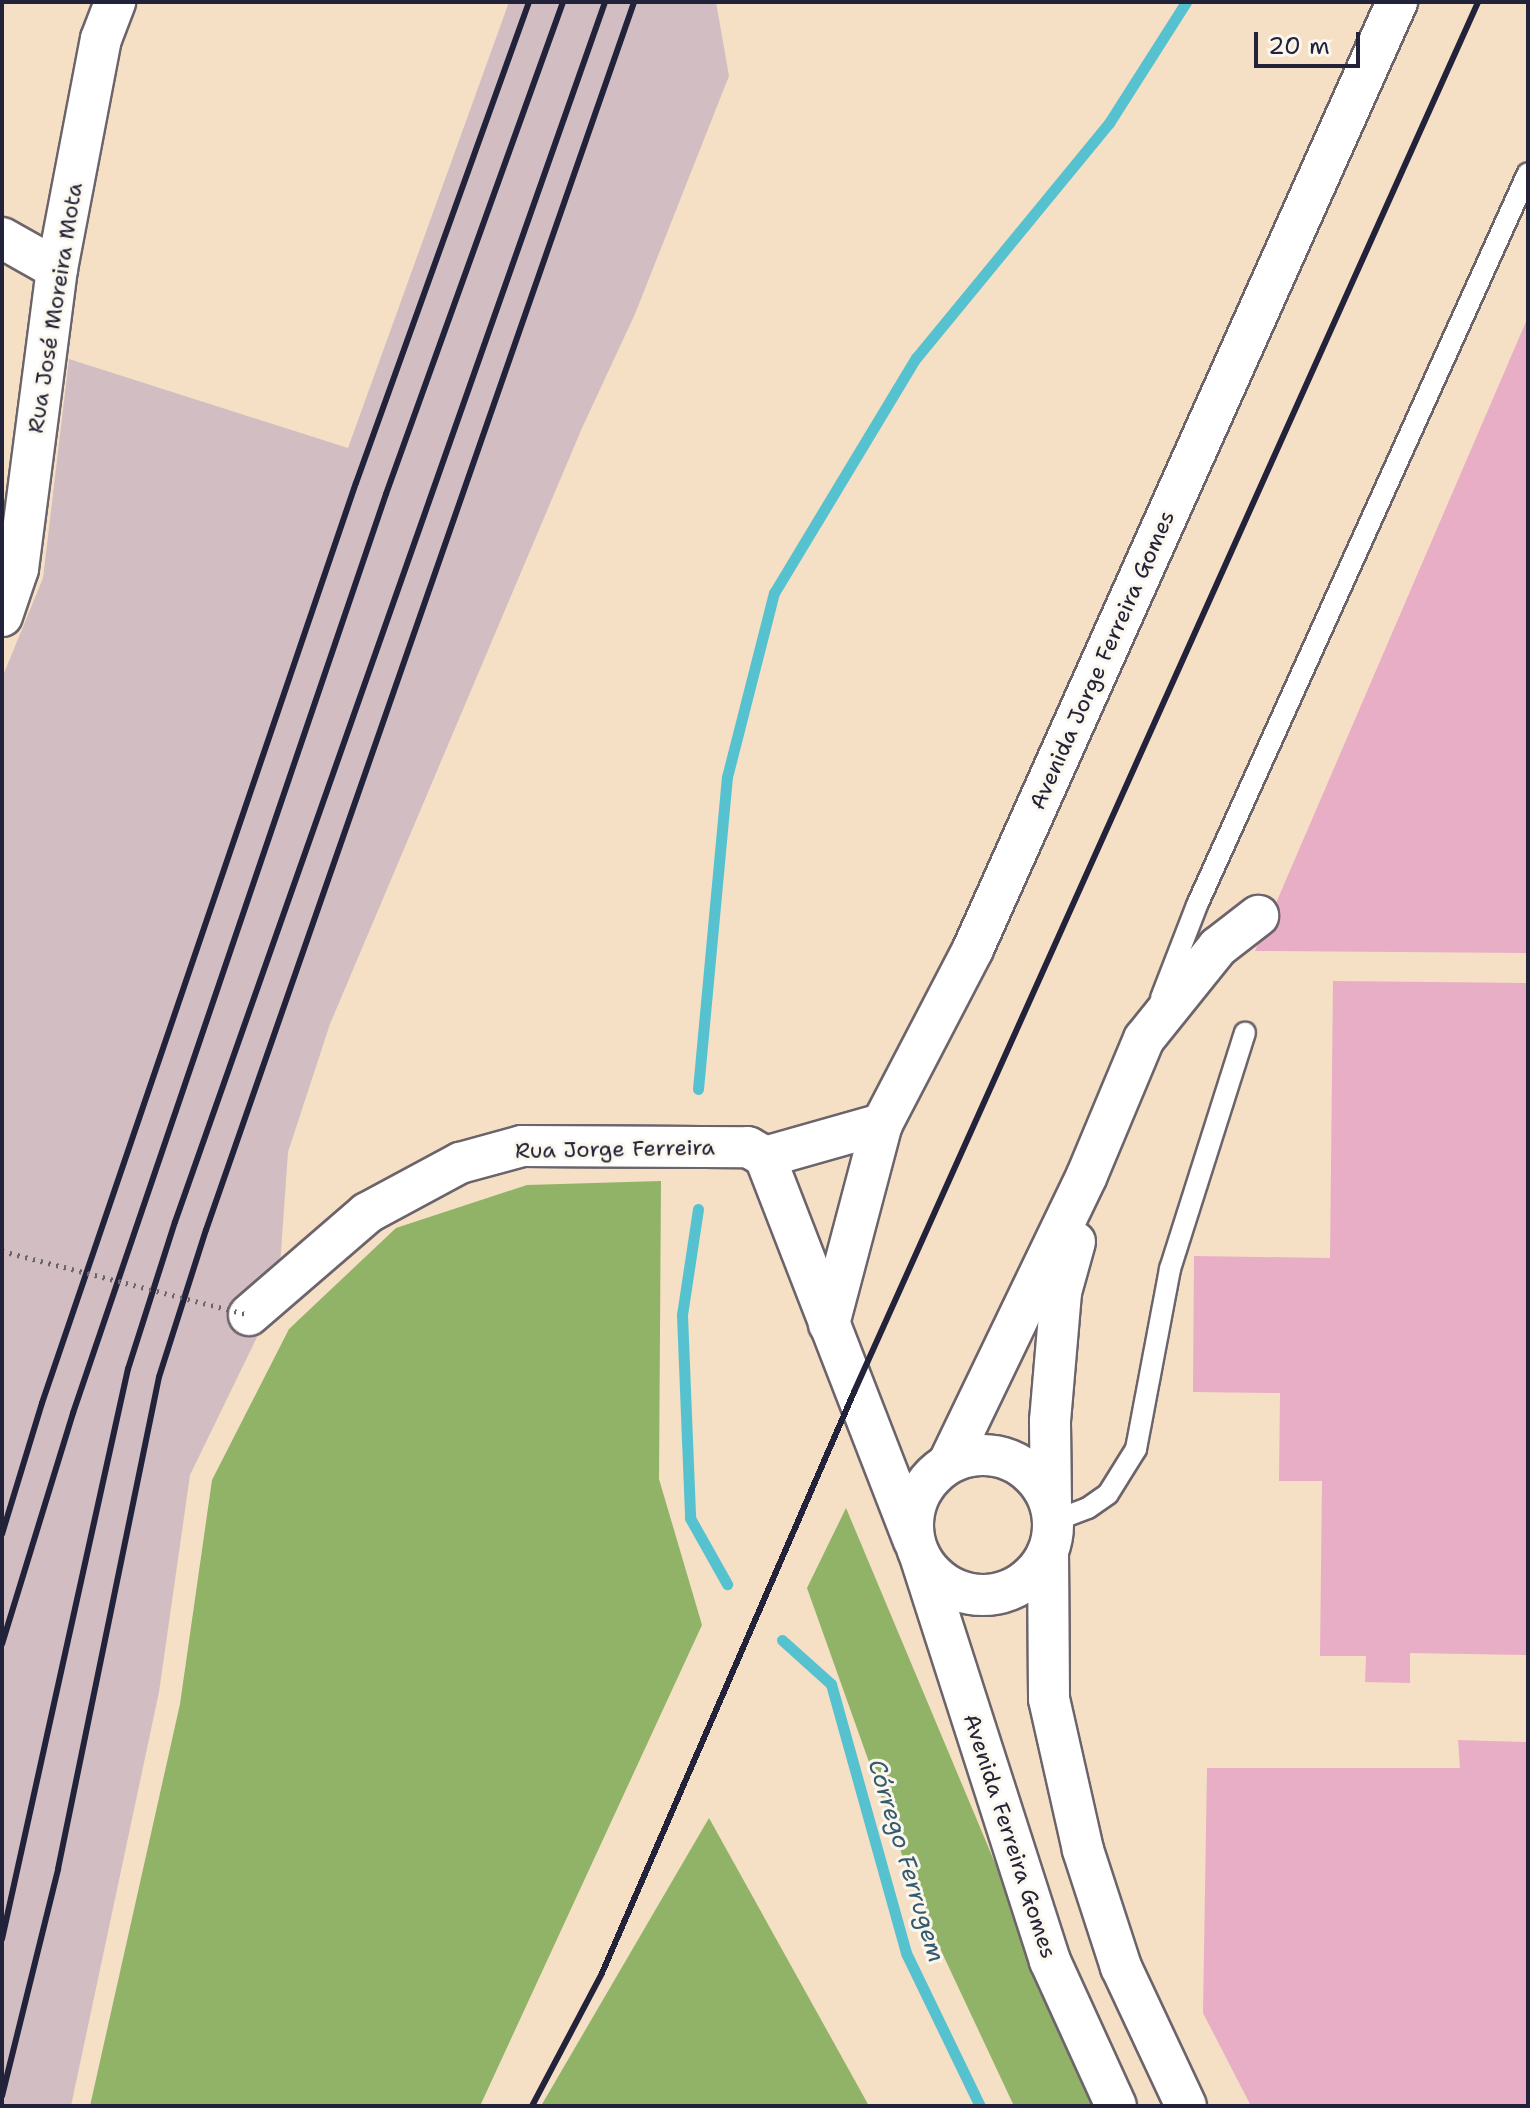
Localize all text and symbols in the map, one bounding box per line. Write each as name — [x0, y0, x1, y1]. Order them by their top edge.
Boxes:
scale bar — [1258, 16, 1364, 66]
text: 20 m — [1268, 30, 1330, 62]
street label: Rua José Moreira Mota — [22, 181, 88, 435]
street label: Avenida Jorge Ferreira Gomes — [1024, 506, 1180, 814]
street label: Rua Jorge Ferreira — [515, 1134, 715, 1164]
street label: Avenida Ferreira Gomes — [958, 1710, 1062, 1962]
water label: Córrego Ferrugem — [861, 1756, 951, 1966]

